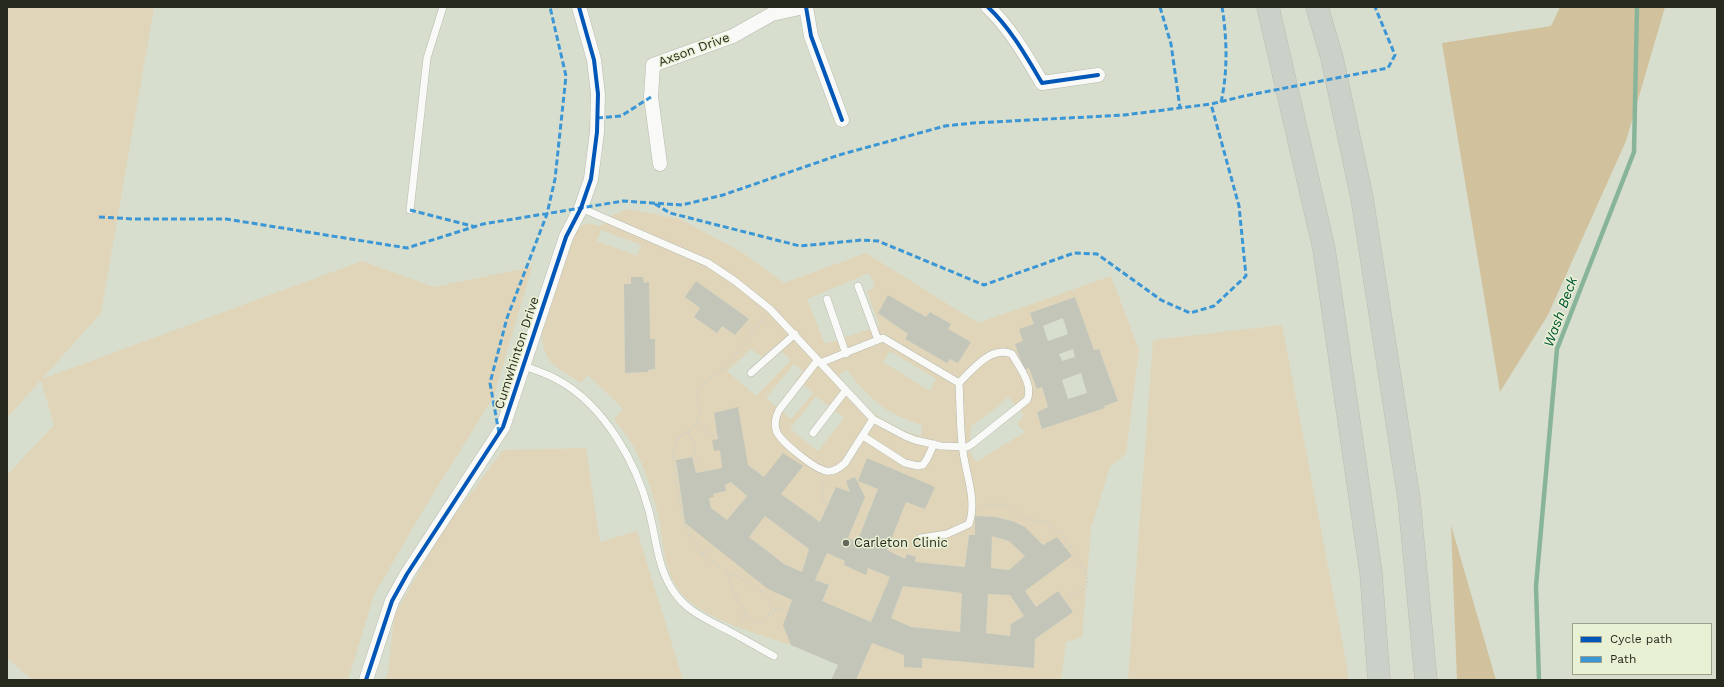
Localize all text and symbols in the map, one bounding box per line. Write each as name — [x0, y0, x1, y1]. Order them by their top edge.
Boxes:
street label: Axson Drive — [656, 30, 732, 70]
water label: Wash Beck — [1540, 274, 1582, 350]
street label: Cumwhinton Drive — [491, 295, 543, 411]
place label: Carleton Clinic — [854, 535, 948, 551]
marker: Carleton Clinic — [841, 538, 851, 548]
legend — [1572, 623, 1712, 675]
text: Cycle path — [1610, 632, 1672, 646]
text: Path — [1610, 652, 1636, 666]

